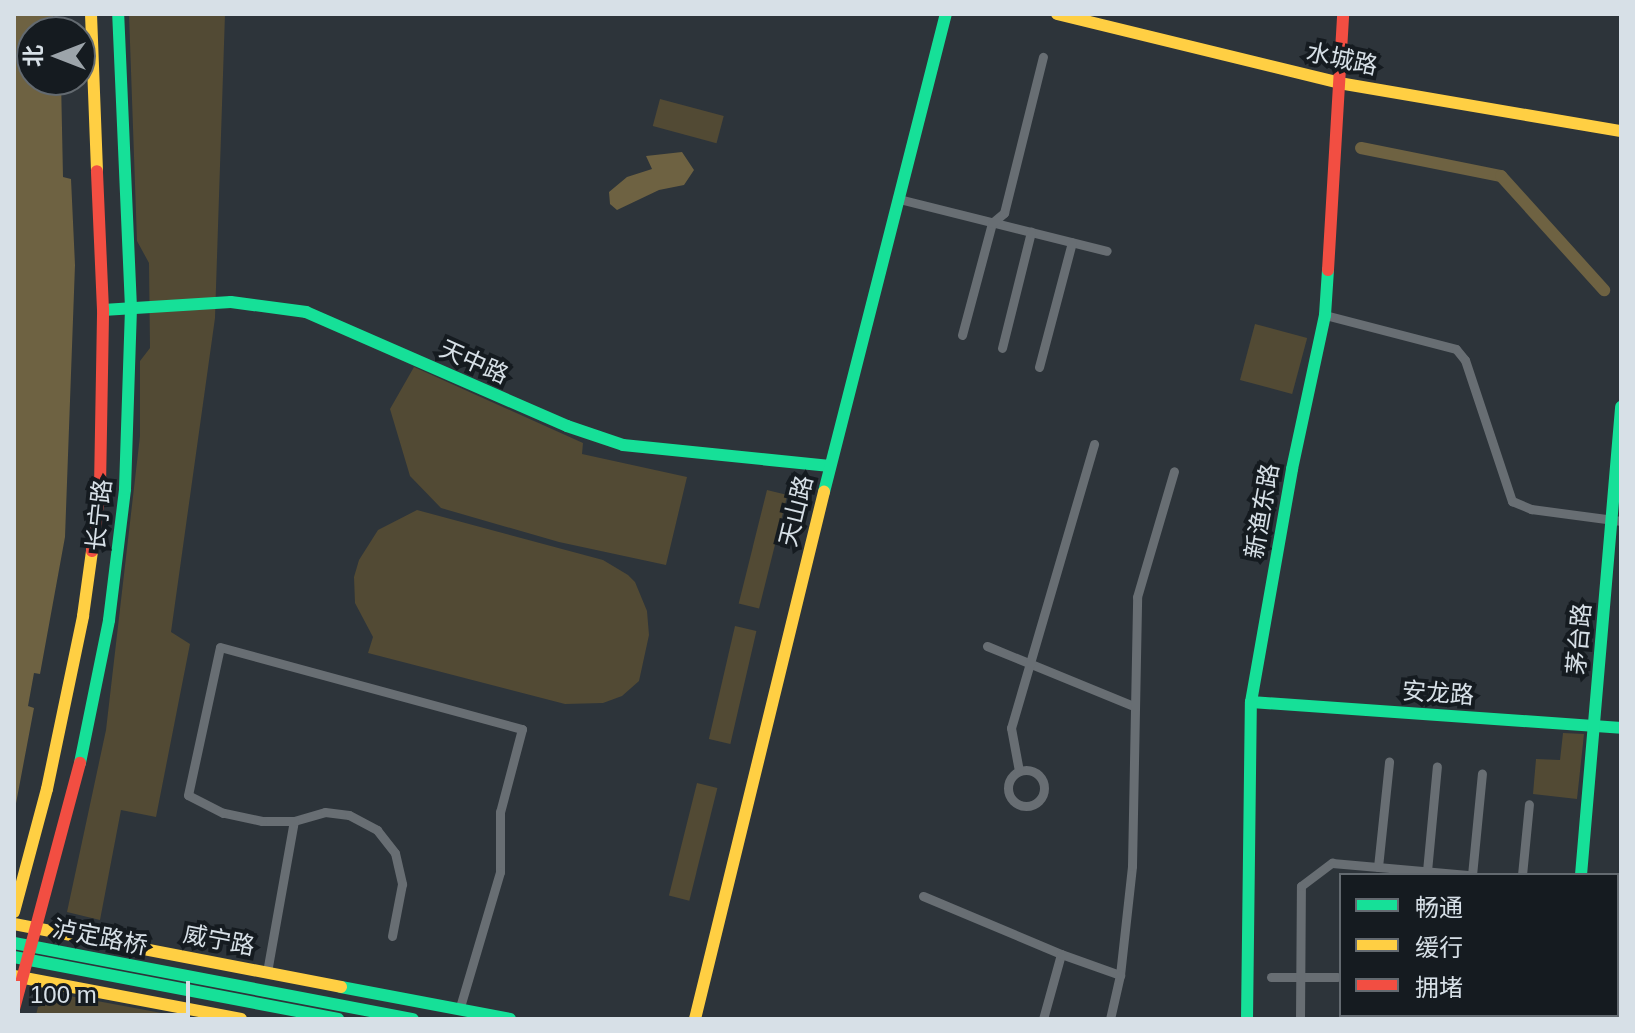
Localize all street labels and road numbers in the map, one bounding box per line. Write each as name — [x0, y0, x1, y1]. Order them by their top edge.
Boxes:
street label: 水城路 — [1304, 37, 1380, 81]
street label: 天中路 — [435, 334, 513, 390]
street label: 新渔东路 — [1239, 461, 1285, 561]
street label: 天山路 — [773, 473, 819, 549]
street label: 长宁路 — [81, 478, 117, 552]
street label: 茅台路 — [1562, 602, 1596, 676]
street label: 安龙路 — [1401, 676, 1475, 710]
street label: 泸定路桥 — [50, 914, 150, 960]
street label: 威宁路 — [181, 919, 257, 961]

